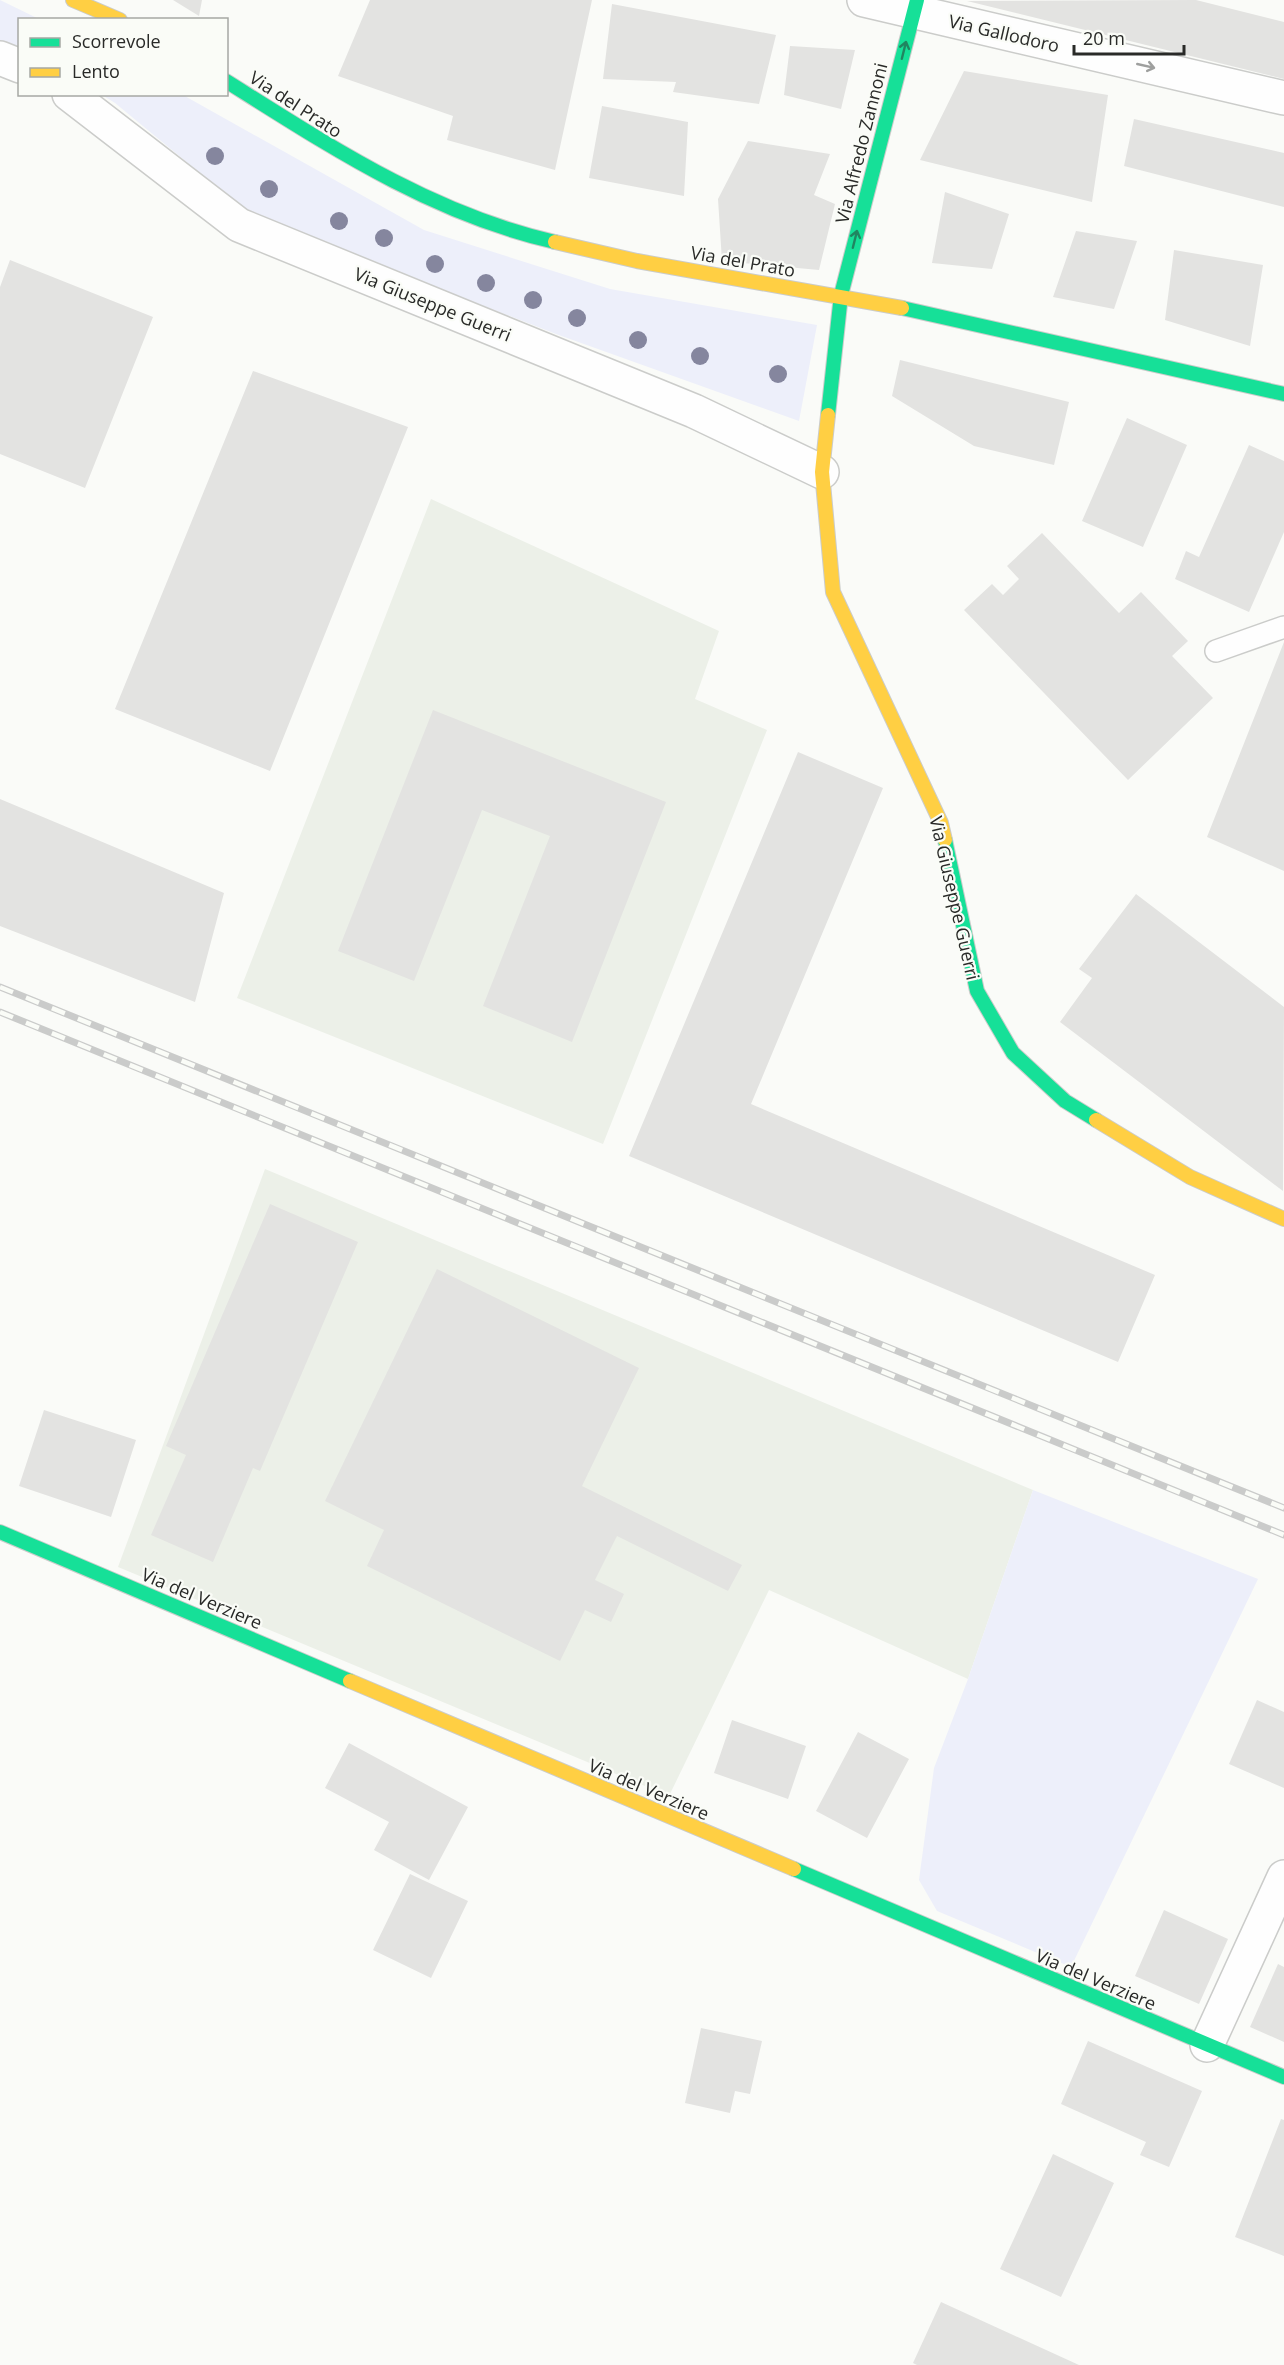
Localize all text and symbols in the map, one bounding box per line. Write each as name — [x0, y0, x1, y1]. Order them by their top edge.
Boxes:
street label: Via Gallodoro — [946, 9, 1062, 57]
legend — [18, 18, 228, 96]
scale bar — [1074, 18, 1184, 56]
text: 20 m — [1083, 26, 1125, 50]
text: Scorrevole — [72, 29, 161, 53]
one-way arrow — [898, 41, 910, 60]
text: Lento — [72, 59, 120, 83]
street label: Via Alfredo Zannoni — [829, 60, 893, 226]
one-way arrow — [1136, 61, 1155, 73]
street label: Via del Prato — [245, 65, 347, 143]
one-way arrow — [850, 229, 862, 248]
street label: Via del Prato — [689, 240, 797, 282]
street label: Via Giuseppe Guerri — [351, 261, 515, 347]
street label: Via Giuseppe Guerri — [924, 814, 986, 982]
street label: Via del Verziere — [138, 1562, 266, 1634]
street label: Via del Verziere — [585, 1753, 713, 1825]
street label: Via del Verziere — [1032, 1943, 1160, 2015]

